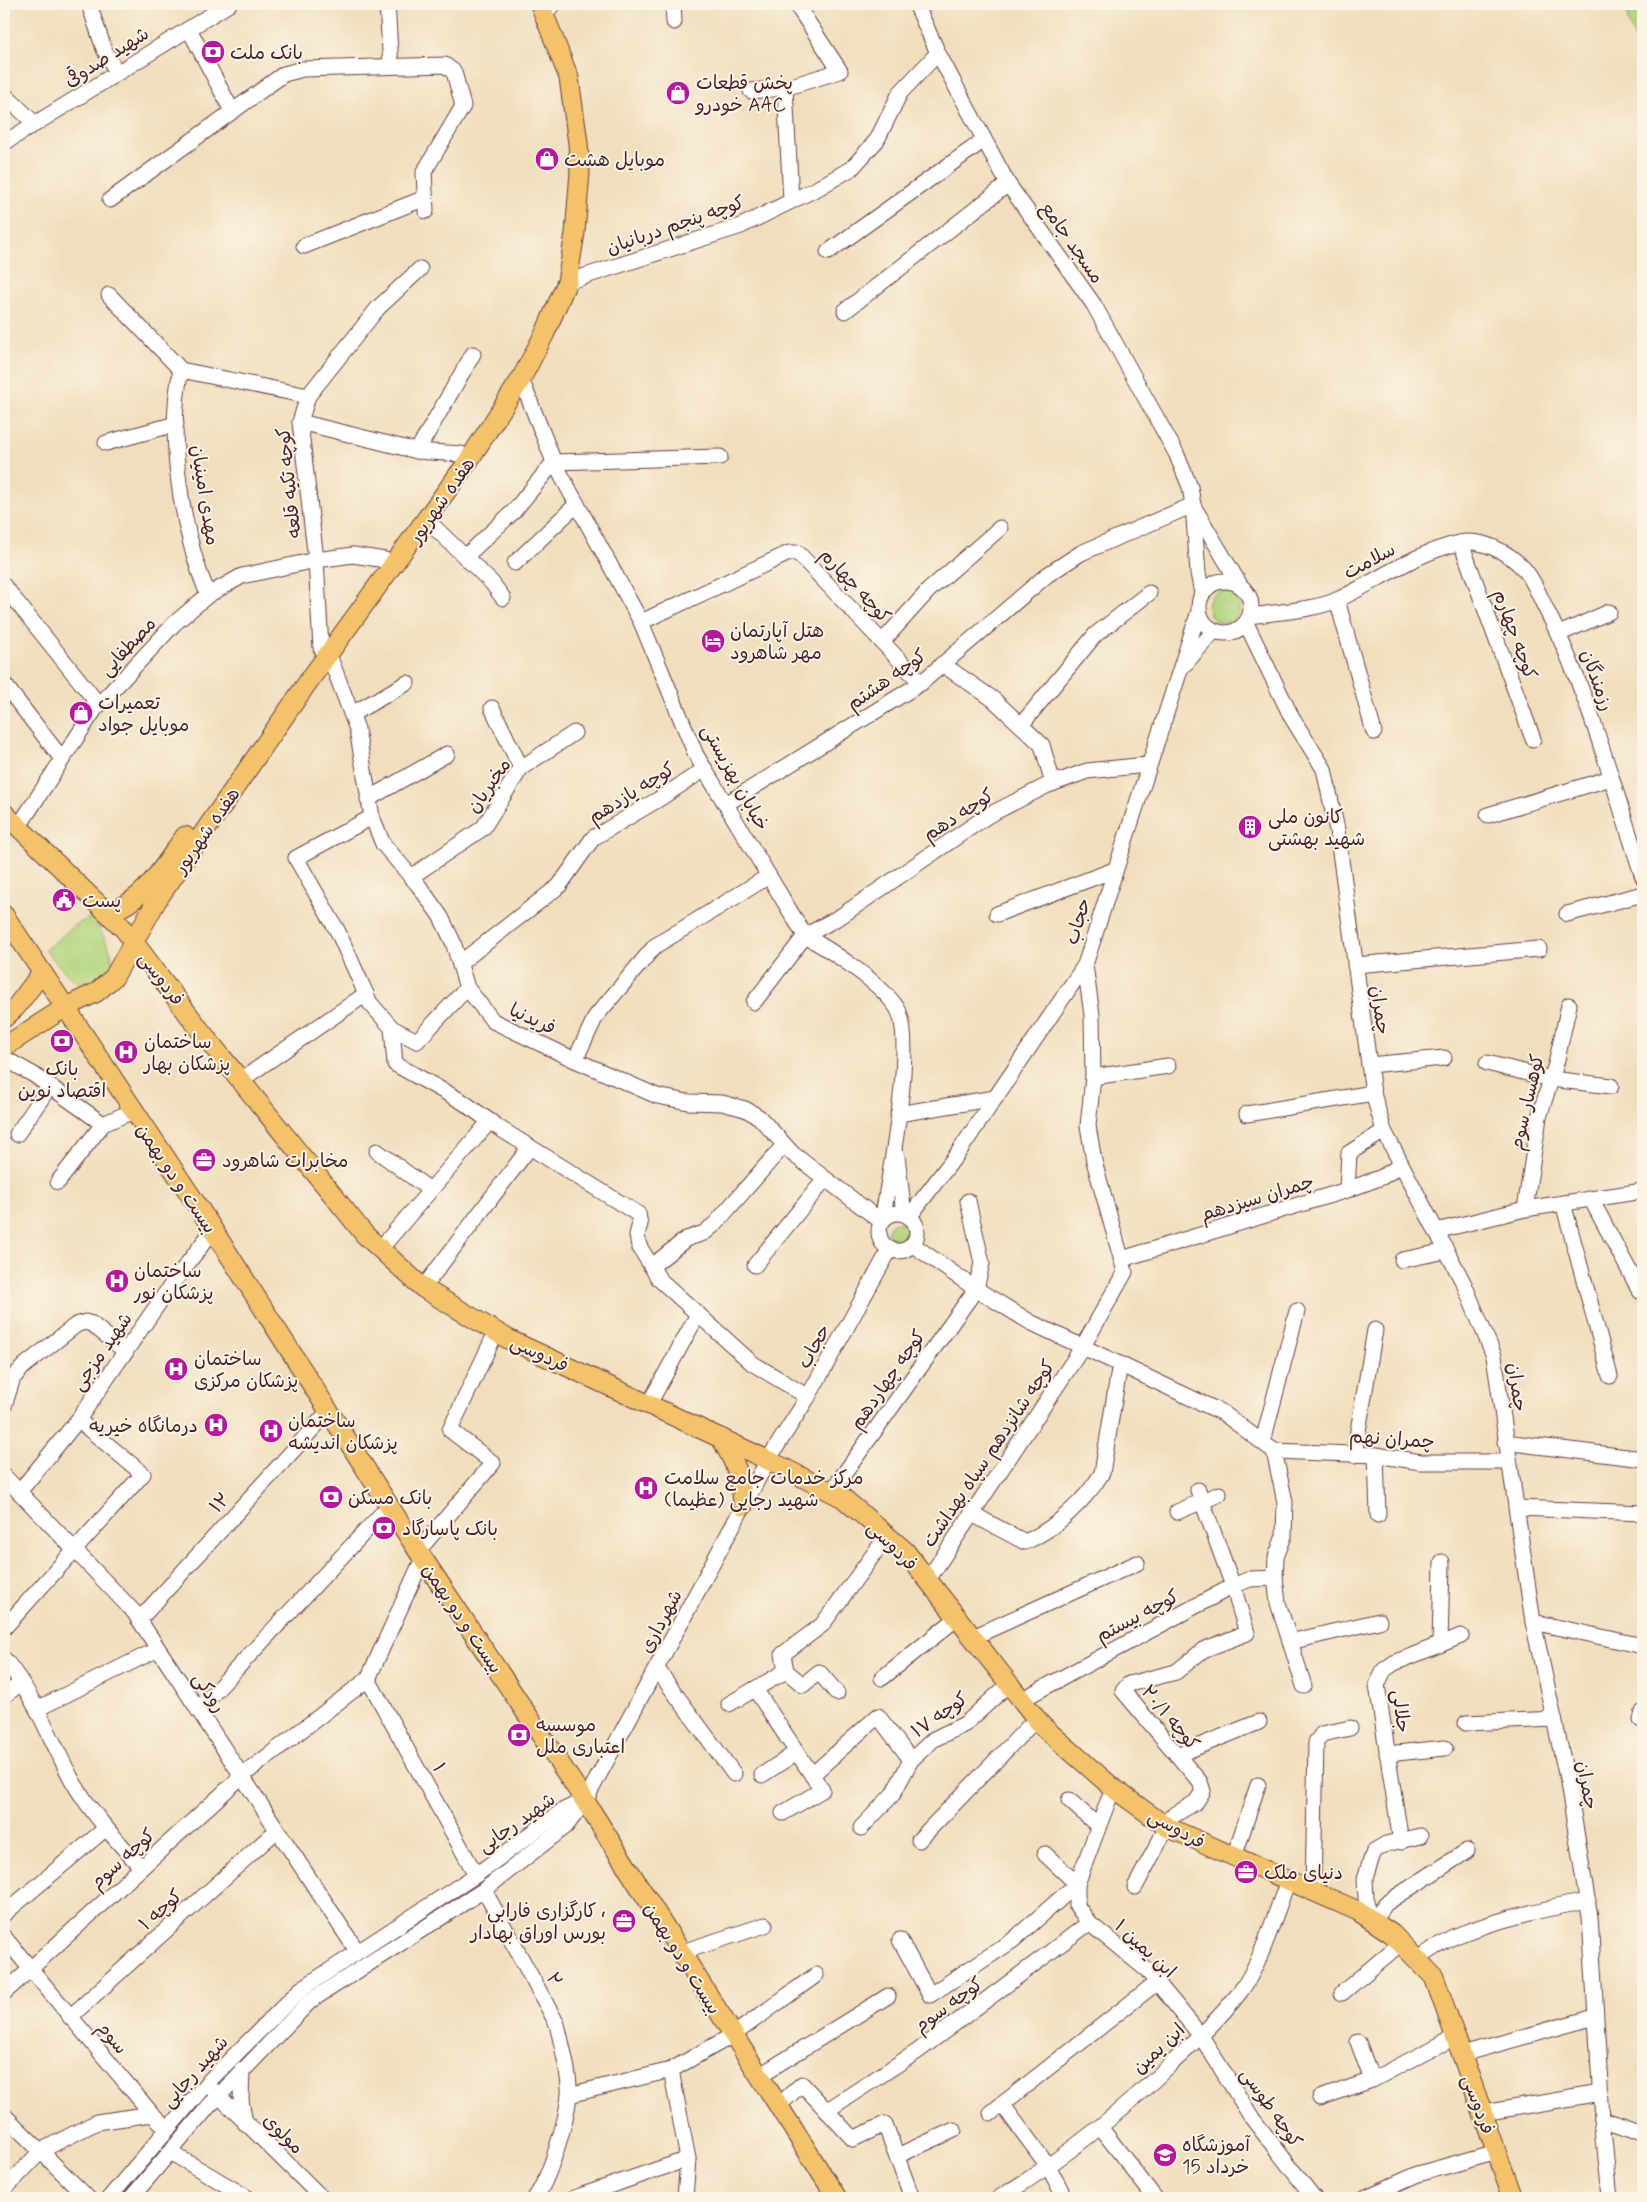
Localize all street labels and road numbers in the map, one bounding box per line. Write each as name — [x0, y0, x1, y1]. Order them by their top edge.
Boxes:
street label: شهید صدوقی — [59, 20, 154, 93]
street label: کوچه پنجم دربانیان — [603, 190, 748, 262]
street label: مسجد جامع — [1034, 197, 1109, 289]
street label: کوچه تکیه قلعه — [271, 426, 308, 539]
street label: مهدی امینیان — [184, 443, 225, 547]
street label: هفده شهریور — [402, 453, 481, 551]
street label: سلامت — [1339, 537, 1400, 585]
street label: کوچه چهارم — [813, 543, 896, 630]
street label: کوچه چهارم — [1486, 586, 1542, 683]
street label: مصطفایی — [94, 612, 162, 682]
street label: کوچه هشتم — [842, 644, 932, 718]
street label: رزمندگان — [1574, 646, 1619, 715]
street label: خیابان بهزیستی — [695, 720, 774, 835]
street label: مخبریان — [461, 753, 517, 818]
street label: کوچه یازدهم — [584, 757, 680, 831]
street label: هفده شهریور — [167, 783, 246, 881]
street label: کوچه دهم — [919, 783, 1000, 848]
street label: حجاب — [1060, 895, 1097, 948]
street label: فردوسی — [132, 947, 189, 1011]
street label: چمران — [1364, 984, 1395, 1036]
street label: فریدنیا — [505, 998, 560, 1041]
street label: کوهسار سوم — [1504, 1052, 1552, 1153]
street label: بیست و دو بهمن — [130, 1119, 222, 1239]
street label: چمران سیزدهم — [1197, 1169, 1318, 1229]
street label: شهید مزجی — [66, 1308, 138, 1396]
street label: حجاب — [792, 1320, 837, 1373]
street label: کوچه چهاردهم — [845, 1325, 933, 1435]
street label: فردوسی — [506, 1330, 573, 1379]
street label: کوچه شانزدهم سپاه بهداشت — [917, 1355, 1062, 1553]
street label: چمران — [1501, 1361, 1532, 1413]
street label: چمران نهم — [1348, 1424, 1435, 1456]
street label: ۱۲ — [204, 1487, 236, 1519]
street label: فردوسی — [861, 1515, 923, 1577]
street label: بیست و دو بهمن — [416, 1559, 508, 1679]
street label: کوچه بیستم — [1092, 1584, 1184, 1650]
street label: شهرداری — [634, 1585, 688, 1658]
street label: رودکی — [186, 1668, 231, 1718]
street label: کوچه ۲۰/۱ — [1135, 1680, 1205, 1756]
street label: ۱۷ کوچه — [906, 1687, 973, 1744]
street label: جلالی — [1385, 1688, 1416, 1734]
street label: ۱ — [426, 1759, 451, 1777]
street label: چمران — [1570, 1759, 1604, 1812]
street label: شهید رجایی — [473, 1787, 561, 1859]
street label: فردوسی — [1143, 1803, 1209, 1855]
street label: کوچه سوم — [85, 1823, 162, 1896]
street label: ۱ کوچه — [134, 1884, 188, 1936]
street label: بیست و دو بهمن — [637, 1898, 726, 2020]
street label: ابن یمین ۱ — [1109, 1914, 1181, 1984]
street label: ۲ — [540, 1968, 568, 1991]
street label: کوچه سوم — [909, 1972, 989, 2040]
street label: سوم — [90, 2016, 133, 2060]
street label: ابن یمین — [1127, 2018, 1191, 2080]
street label: شهید رجایی — [156, 2031, 234, 2113]
street label: کوچه طوسی — [1234, 2063, 1308, 2153]
street label: فردوسی — [1455, 2071, 1500, 2138]
street label: مولوی — [257, 2108, 309, 2160]

